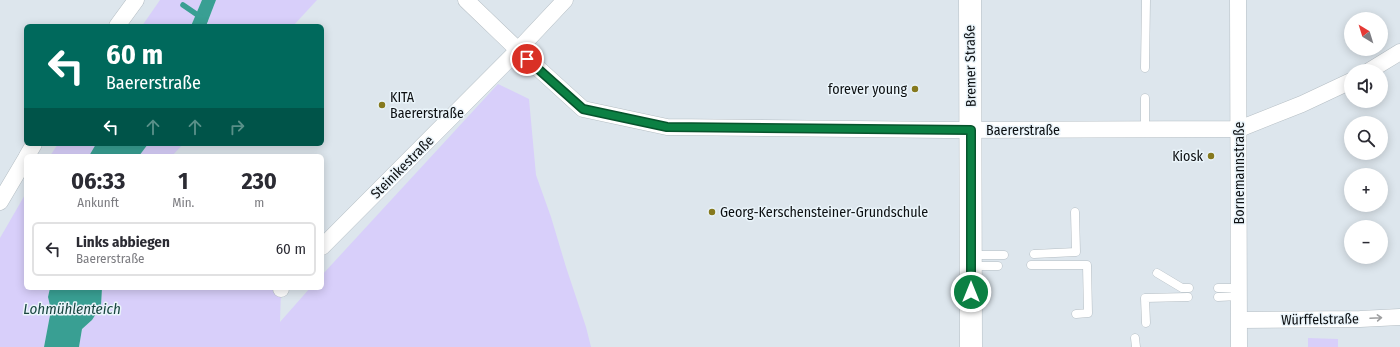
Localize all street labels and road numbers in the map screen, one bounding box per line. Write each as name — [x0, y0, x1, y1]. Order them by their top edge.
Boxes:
street label: Bremer Straße — [961, 25, 980, 107]
street label: Bornemannstraße — [1231, 121, 1248, 224]
street label: Baererstraße — [986, 122, 1060, 139]
street label: Steinikestraße — [367, 132, 438, 202]
street label: Würffelstraße — [1281, 310, 1359, 329]

